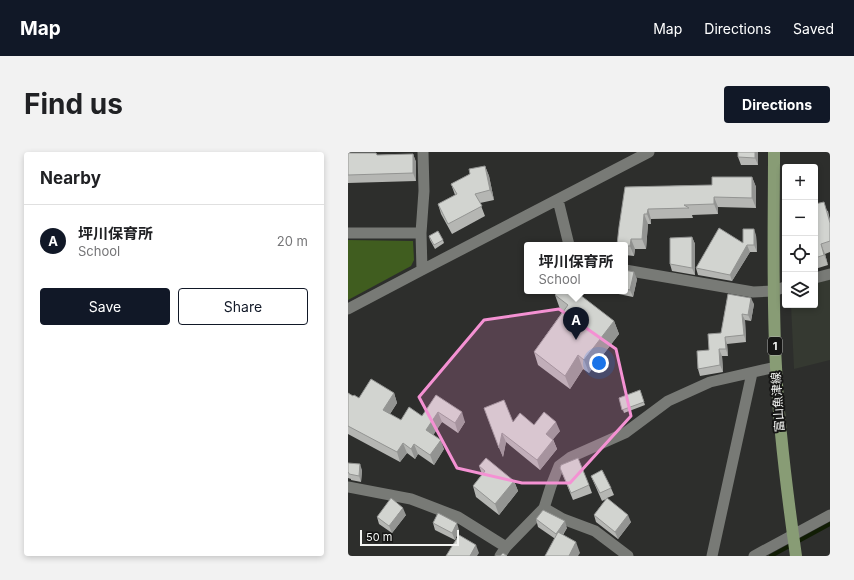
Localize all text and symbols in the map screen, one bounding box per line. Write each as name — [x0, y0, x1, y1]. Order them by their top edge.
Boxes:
text: Map — [20, 17, 61, 40]
text: Map — [653, 20, 682, 37]
text: Directions — [704, 20, 771, 37]
text: Saved — [793, 20, 834, 37]
button: Directions — [724, 86, 830, 123]
text: Find us — [24, 87, 123, 121]
map controls — [782, 164, 818, 308]
button: + — [782, 164, 818, 200]
text: Nearby — [40, 168, 101, 188]
button: − — [782, 200, 818, 236]
text: 坪川保育所 — [78, 224, 153, 243]
text: A — [48, 233, 58, 249]
text: 20 m — [277, 233, 308, 249]
button: locate — [782, 236, 818, 272]
popup — [524, 242, 628, 294]
text: School — [78, 243, 120, 259]
text: 坪川保育所 — [538, 252, 614, 271]
text: School — [538, 271, 581, 287]
button: layers — [782, 272, 818, 308]
button: Save — [40, 288, 170, 325]
button: Share — [178, 288, 308, 325]
pin: A — [563, 307, 589, 340]
road number: 1 — [768, 337, 782, 355]
your location — [589, 353, 609, 373]
street label: 富山魚津線 — [768, 372, 787, 432]
scale bar — [360, 528, 459, 547]
text: 50 m — [366, 530, 392, 544]

